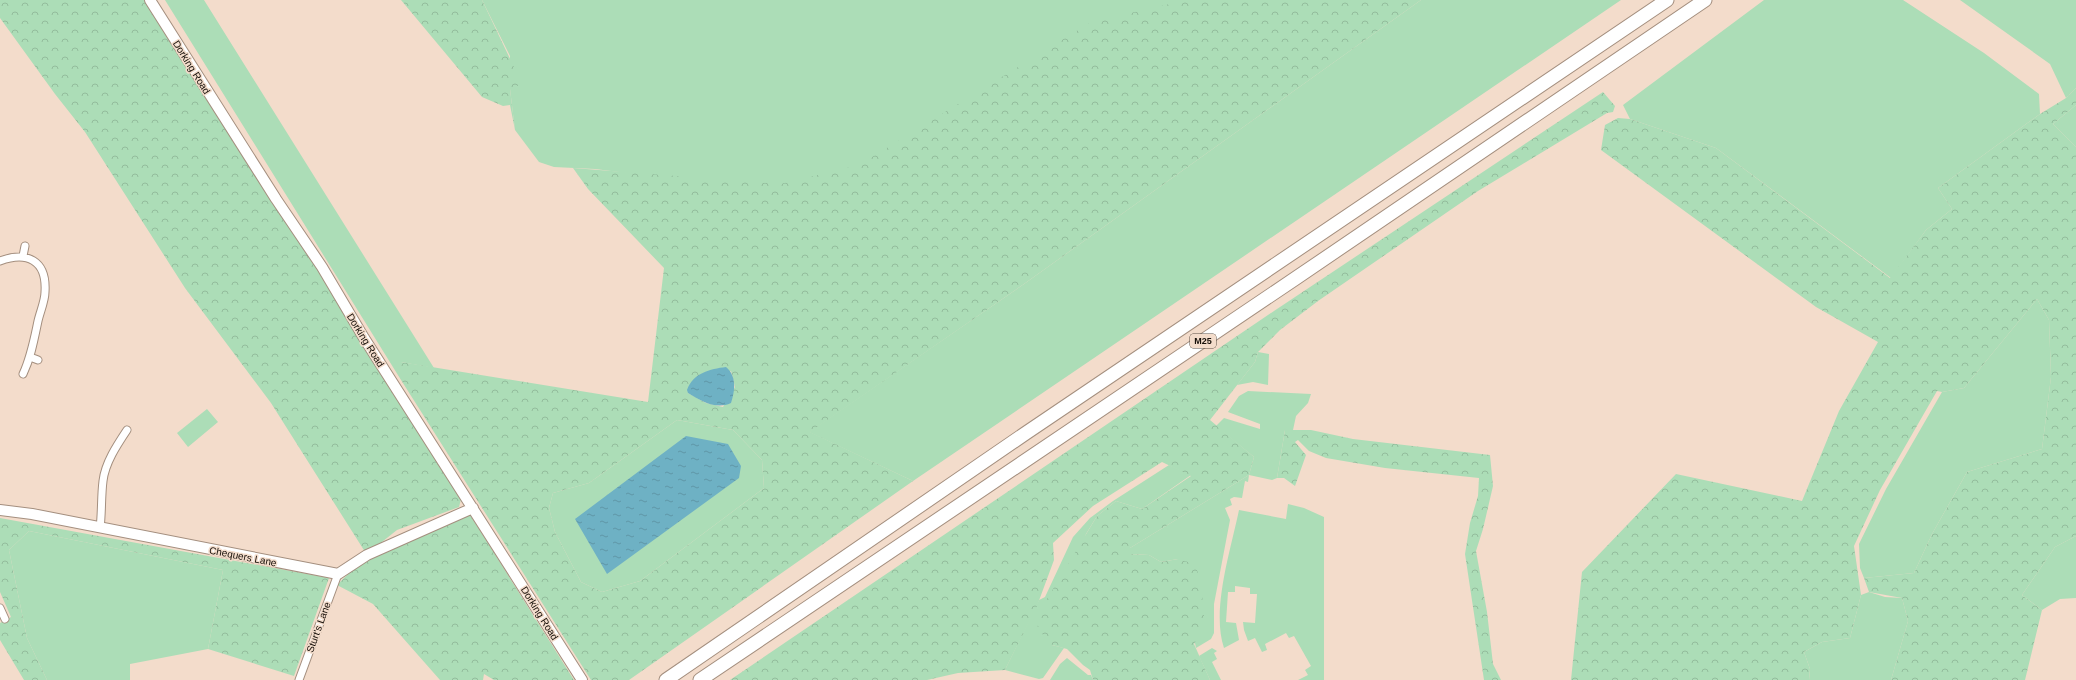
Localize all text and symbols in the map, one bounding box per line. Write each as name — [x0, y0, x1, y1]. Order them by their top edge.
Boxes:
street label: Dorking Road — [171, 38, 212, 96]
street label: Dorking Road — [345, 311, 386, 369]
road number: M25 — [1190, 334, 1216, 348]
street label: Chequers Lane — [208, 545, 278, 568]
street label: Dorking Road — [519, 584, 560, 642]
street label: Sturt's Lane — [304, 600, 333, 654]

